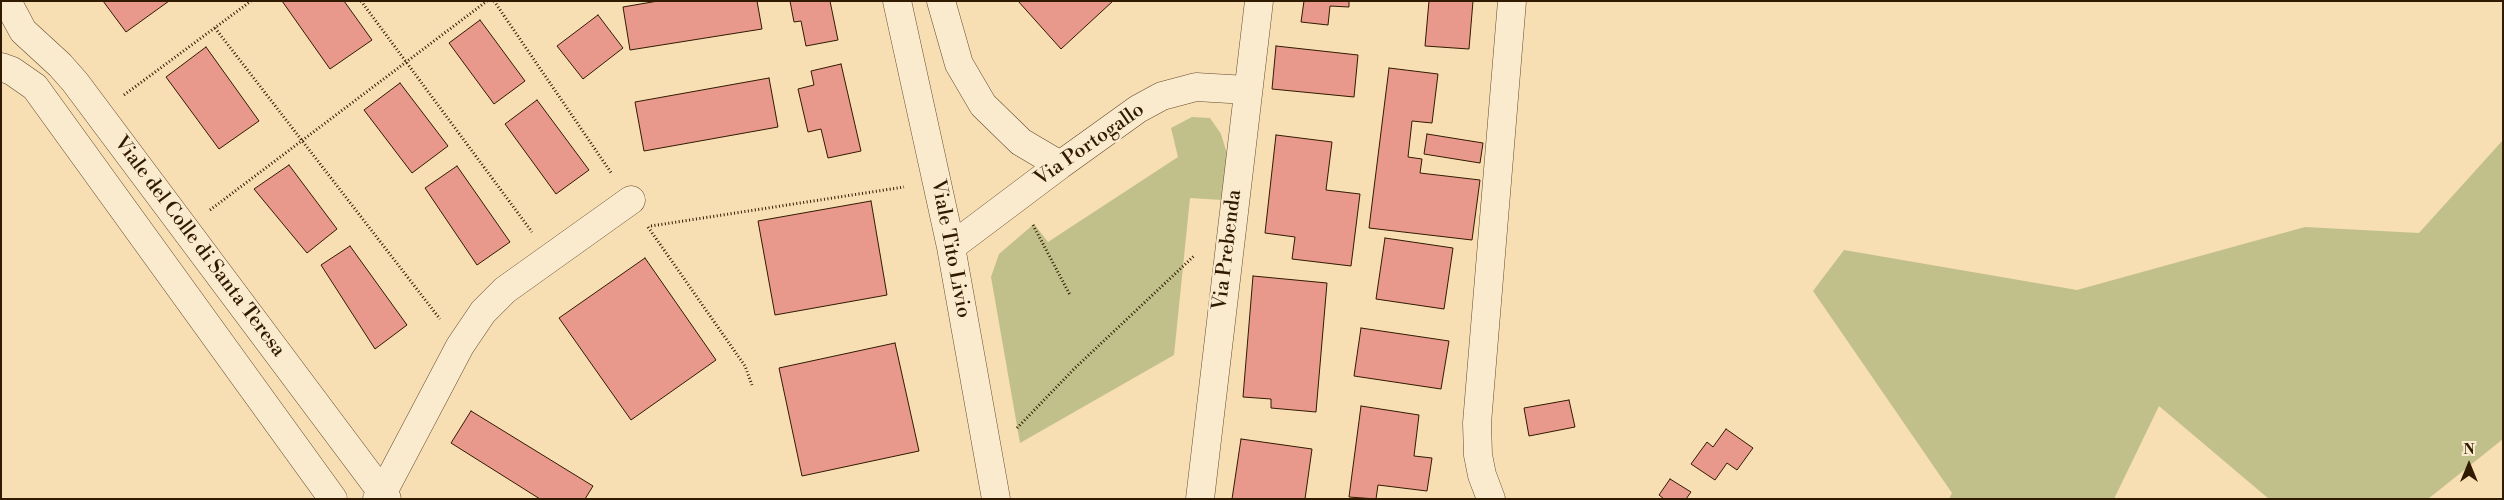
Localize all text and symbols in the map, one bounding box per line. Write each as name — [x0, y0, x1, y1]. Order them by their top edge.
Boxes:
street label: Via Portogallo — [1031, 98, 1149, 192]
street label: Viale del Colle di Santa Teresa — [108, 132, 290, 362]
street label: Viale Tito Livio — [925, 178, 975, 320]
street label: Via Prebenda — [1209, 188, 1247, 312]
north arrow — [2444, 440, 2494, 490]
text: N — [2463, 441, 2475, 459]

